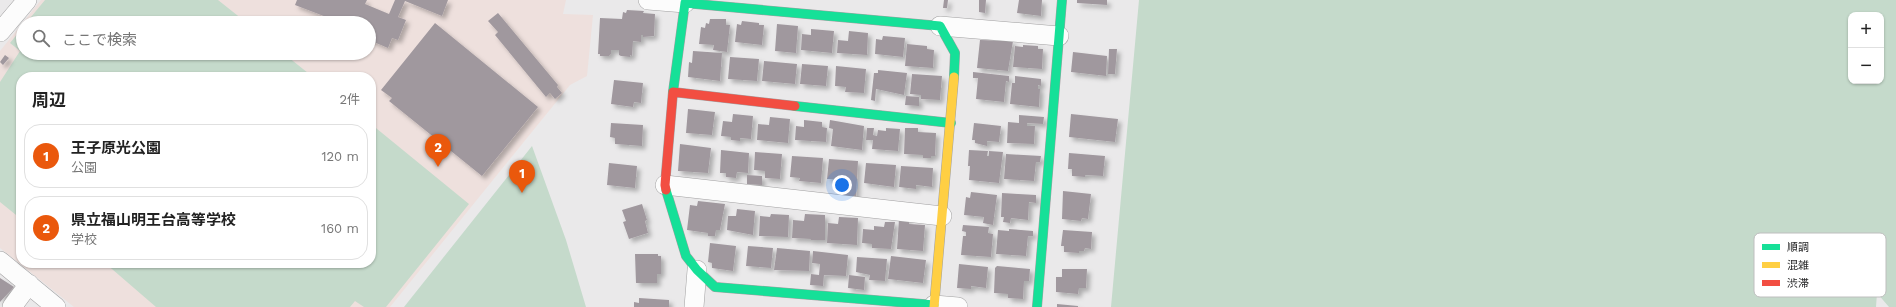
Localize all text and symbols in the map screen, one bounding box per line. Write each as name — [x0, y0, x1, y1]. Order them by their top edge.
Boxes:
map controls — [1848, 12, 1884, 84]
button: + — [1848, 12, 1884, 48]
search box — [16, 16, 376, 60]
icon: search — [30, 27, 52, 49]
text: ここで検索 — [62, 31, 137, 49]
button: − — [1848, 48, 1884, 84]
text: 周辺 — [32, 90, 66, 110]
text: 2件 — [339, 92, 360, 107]
pin: 2 — [425, 134, 451, 167]
text: 王子原光公園 — [71, 139, 161, 157]
text: 1 — [43, 149, 49, 164]
text: 120 m — [321, 149, 359, 164]
text: 公園 — [71, 160, 97, 175]
pin: 1 — [509, 160, 535, 193]
your location — [832, 175, 852, 195]
text: 県立福山明王台高等学校 — [71, 211, 236, 229]
text: 2 — [42, 221, 50, 236]
text: 160 m — [321, 221, 359, 236]
text: 学校 — [71, 232, 97, 247]
legend — [1754, 233, 1886, 297]
text: 順調 — [1787, 241, 1809, 254]
text: 混雑 — [1787, 259, 1809, 272]
text: 渋滞 — [1787, 277, 1809, 290]

